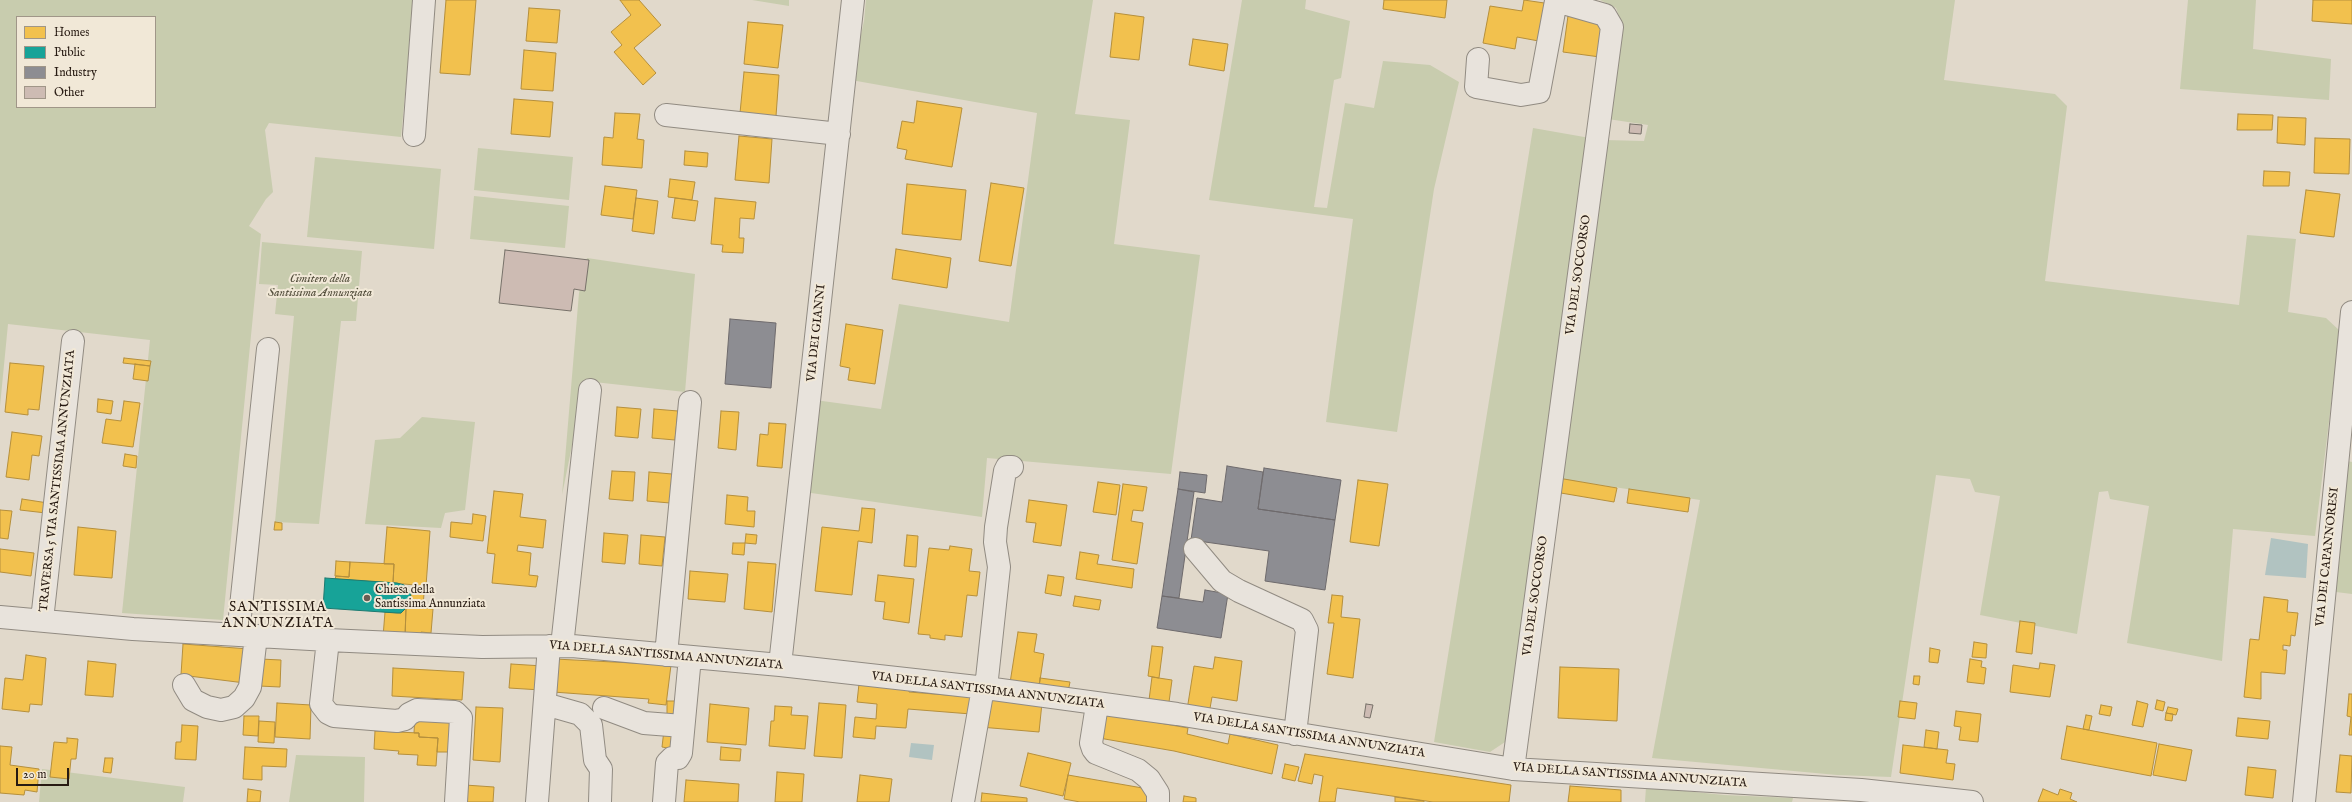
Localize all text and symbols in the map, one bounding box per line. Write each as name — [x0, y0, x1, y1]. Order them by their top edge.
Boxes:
legend — [16, 16, 156, 108]
text: Homes — [54, 25, 90, 40]
text: Public — [54, 45, 85, 60]
text: Industry — [54, 65, 97, 80]
text: Other — [54, 85, 84, 100]
street label: VIA DEL SOCCORSO — [1563, 214, 1595, 336]
park label: Cimitero della Santissima Annunziata — [268, 273, 372, 301]
street label: VIA DEI GIANNI — [805, 283, 829, 383]
street label: TRAVERSA 5 VIA SANTISSIMA ANNUNZIATA — [37, 349, 79, 613]
street label: VIA DEI CAPANNORESI — [2314, 487, 2342, 627]
street label: VIA DEL SOCCORSO — [1520, 535, 1552, 657]
place label: Chiesa della Santissima Annunziata — [375, 584, 485, 612]
marker: Chiesa della Santissima Annunziata — [362, 593, 372, 603]
district label: SANTISSIMA ANNUNZIATA — [222, 600, 334, 632]
street label: VIA DELLA SANTISSIMA ANNUNZIATA — [548, 639, 784, 673]
street label: VIA DELLA SANTISSIMA ANNUNZIATA — [871, 670, 1105, 712]
street label: VIA DELLA SANTISSIMA ANNUNZIATA — [1192, 711, 1426, 761]
scale bar — [18, 760, 71, 786]
street label: VIA DELLA SANTISSIMA ANNUNZIATA — [1512, 761, 1748, 791]
text: 20 m — [23, 767, 46, 782]

